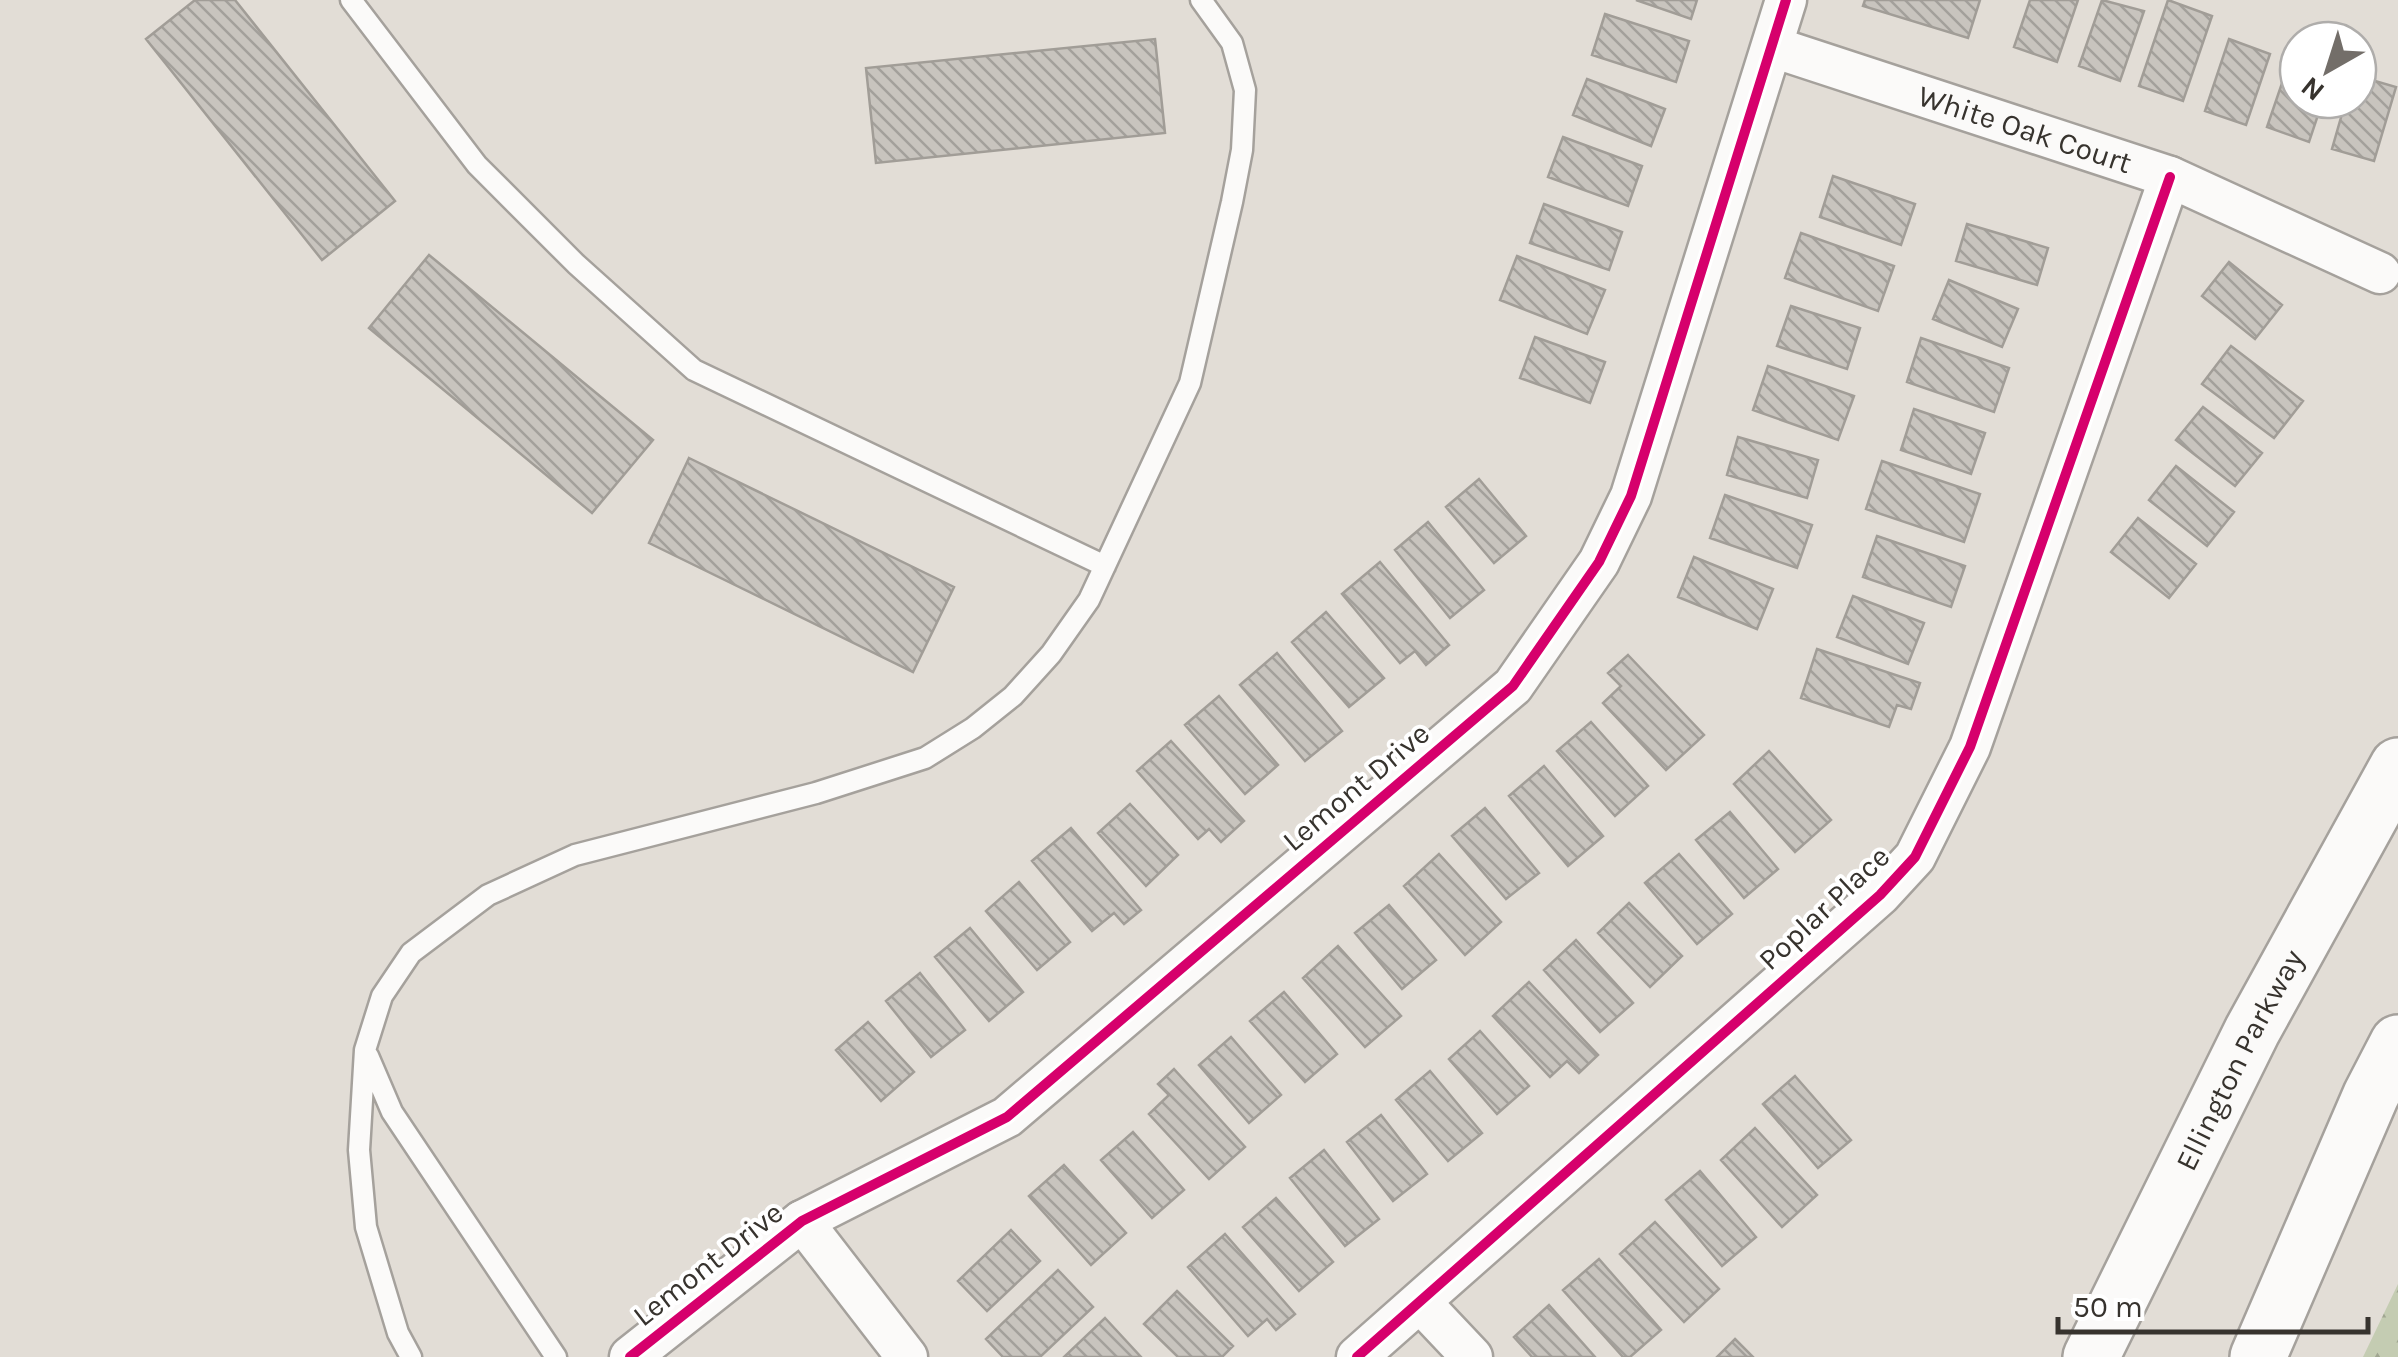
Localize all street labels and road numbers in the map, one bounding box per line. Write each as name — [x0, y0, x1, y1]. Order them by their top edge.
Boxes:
street label: White Oak Court — [1913, 78, 2136, 181]
street label: Lemont Drive — [1275, 715, 1437, 859]
street label: Poplar Place — [1751, 838, 1897, 978]
street label: Ellington Parkway — [2168, 943, 2311, 1177]
street label: Lemont Drive — [626, 1194, 790, 1334]

